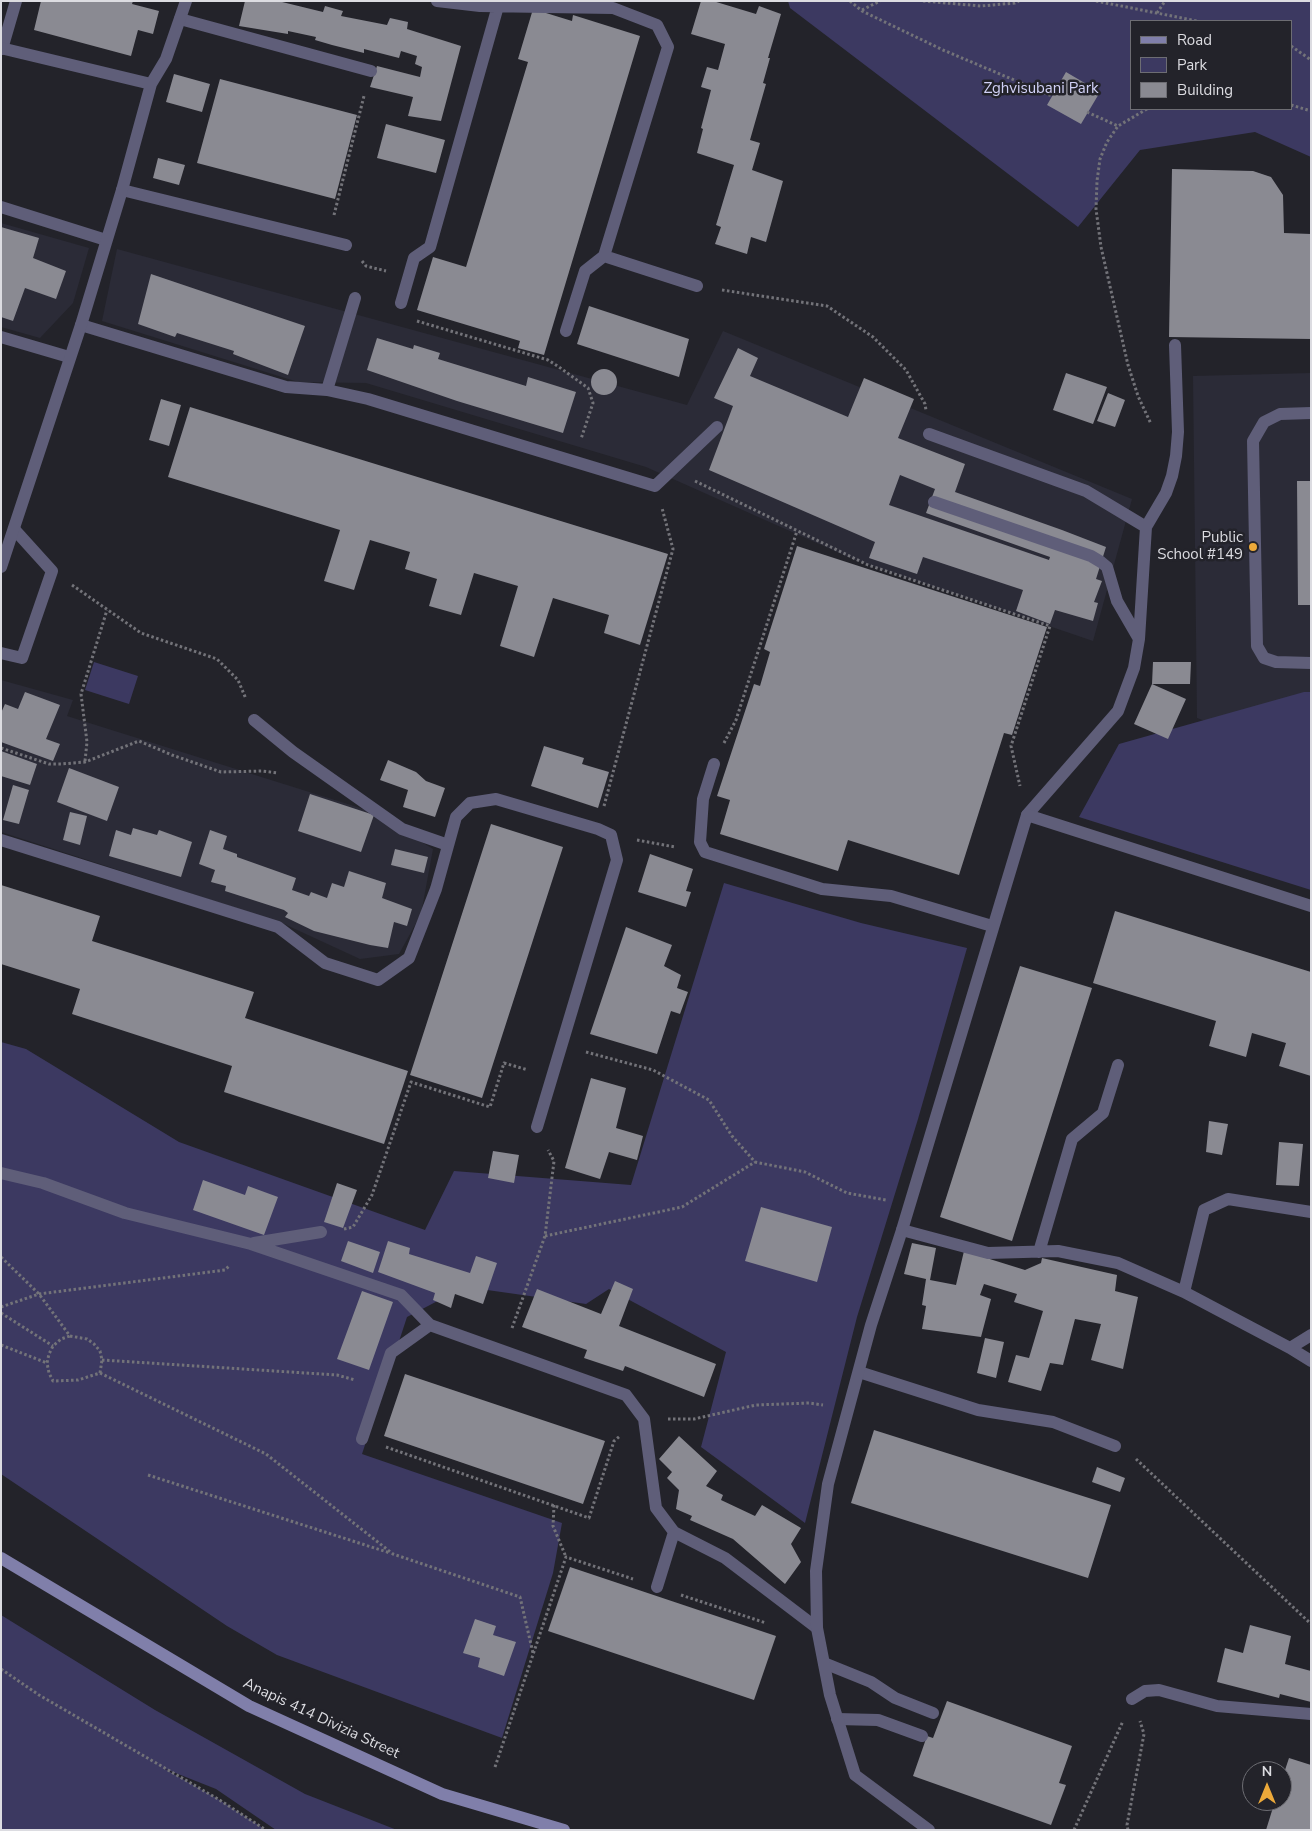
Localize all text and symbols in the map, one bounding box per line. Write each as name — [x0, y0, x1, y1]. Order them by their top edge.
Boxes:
legend — [1130, 20, 1292, 110]
text: Road — [1177, 30, 1212, 50]
text: Park — [1177, 55, 1207, 75]
park label: Zghvisubani Park — [983, 80, 1099, 98]
text: Building — [1177, 80, 1233, 100]
place label: Public School #149 — [1157, 529, 1243, 564]
marker: Public School #149 — [1247, 541, 1259, 553]
street label: Anapis 414 Divizia Street — [240, 1675, 402, 1763]
north arrow — [1242, 1761, 1292, 1811]
text: N — [1262, 1762, 1272, 1781]

